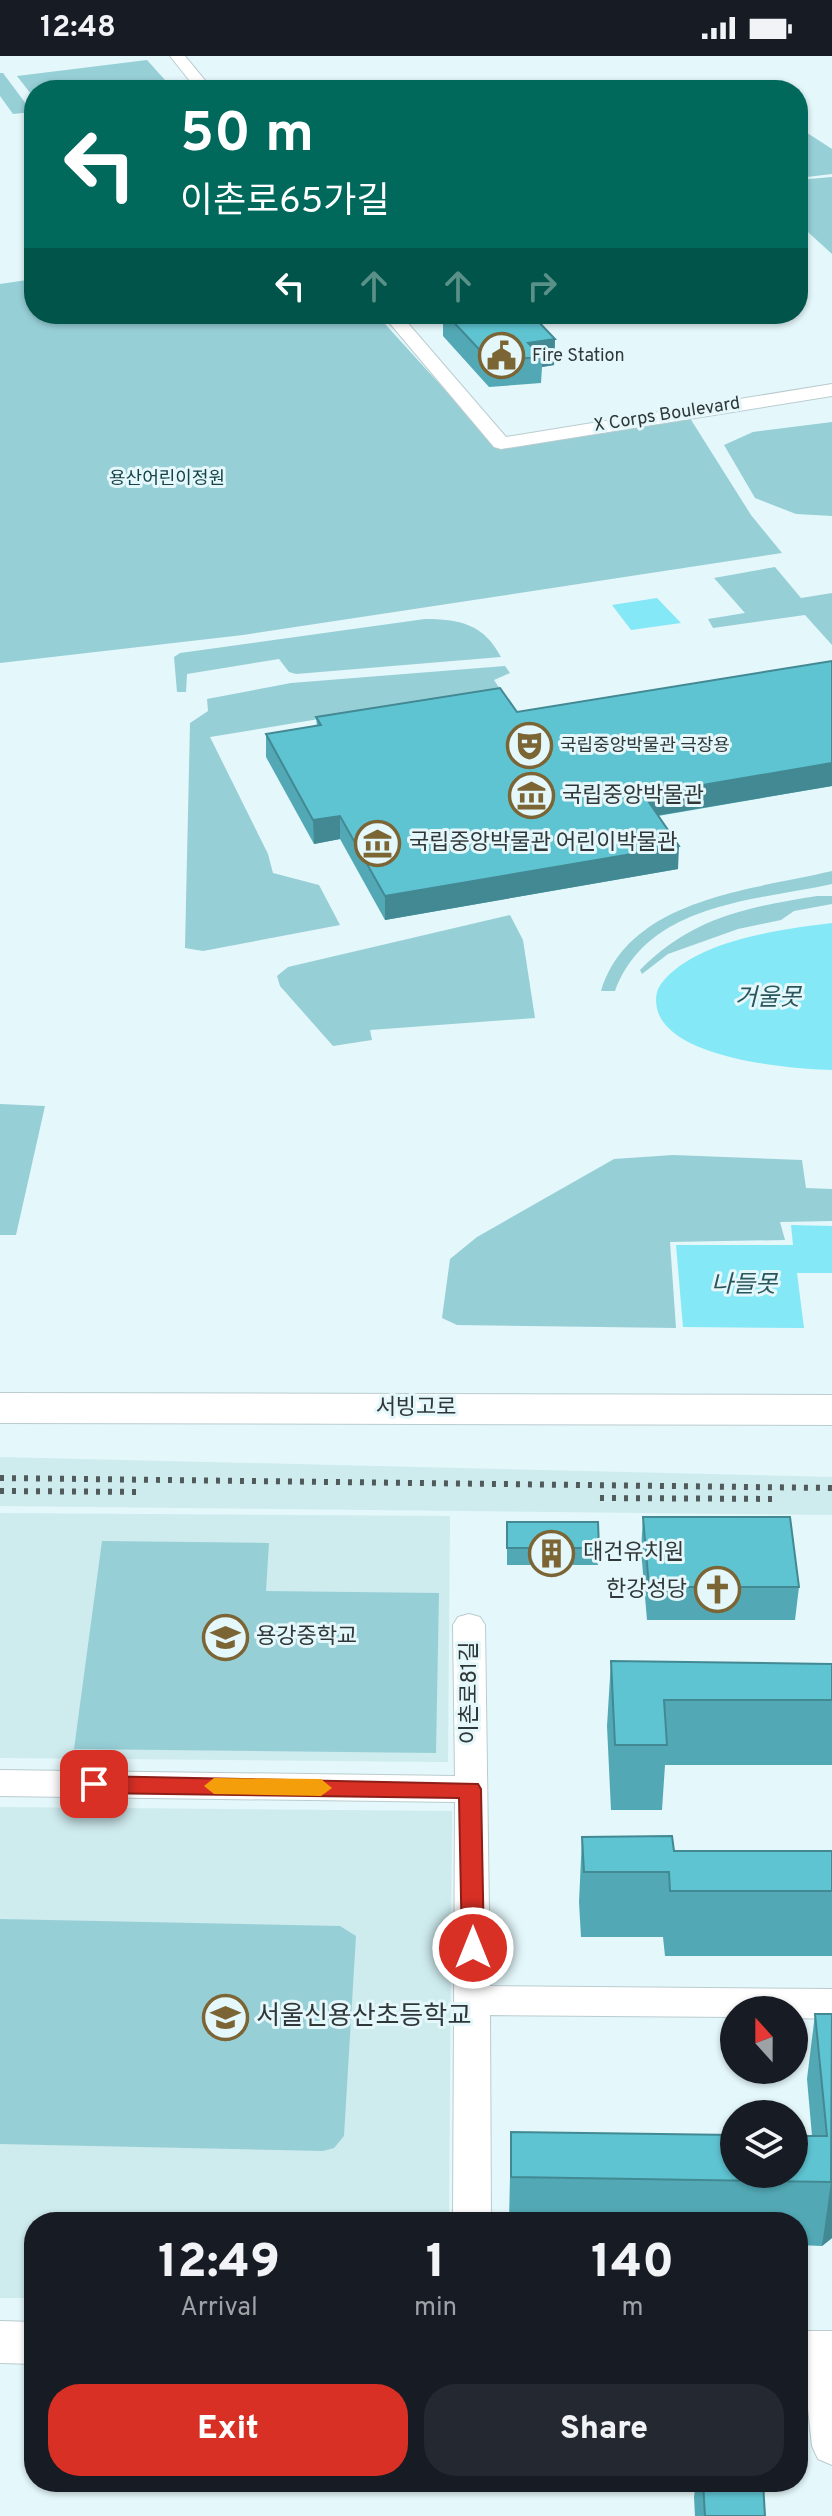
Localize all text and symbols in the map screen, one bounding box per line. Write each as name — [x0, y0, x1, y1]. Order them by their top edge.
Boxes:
text: 12:48 — [40, 10, 116, 47]
text: 50 m — [180, 101, 314, 171]
icon: left — [48, 112, 152, 216]
text: 이촌로65가길 — [180, 180, 389, 226]
icon: left — [268, 264, 312, 308]
icon: ahead — [352, 264, 396, 308]
icon: ahead — [436, 264, 480, 308]
icon: right — [520, 264, 564, 308]
public building icon: Fire Station — [477, 332, 525, 380]
place label: Fire Station — [532, 345, 625, 368]
street label: X Corps Boulevard — [592, 392, 742, 438]
park label: 용산어린이정원 — [109, 468, 225, 491]
theatre icon: 국립중앙박물관 극장용 — [505, 722, 553, 770]
place label: 국립중앙박물관 극장용 — [560, 735, 730, 758]
museum icon: 국립중앙박물관 — [507, 772, 555, 820]
place label: 국립중앙박물관 — [562, 783, 704, 810]
museum icon: 국립중앙박물관 어린이박물관 — [354, 819, 402, 867]
place label: 국립중앙박물관 어린이박물관 — [409, 830, 677, 857]
water label: 거울못 — [735, 984, 803, 1014]
water label: 나들못 — [711, 1271, 779, 1301]
street label: 서빙고로 — [376, 1395, 456, 1422]
building icon: 대건유치원 — [528, 1529, 576, 1577]
place label: 대건유치원 — [583, 1540, 684, 1567]
church icon: 한강성당 — [694, 1566, 742, 1614]
place label: 한강성당 — [606, 1577, 687, 1604]
school or university icon: 용강중학교 — [201, 1613, 249, 1661]
place label: 용강중학교 — [256, 1624, 357, 1651]
street label: 이촌로81길 — [457, 1642, 484, 1744]
pin — [60, 1750, 128, 1818]
icon: arrive — [72, 1762, 116, 1806]
position arrow — [431, 1906, 515, 1990]
school or university icon: 서울신용산초등학교 — [201, 1993, 249, 2041]
north arrow — [720, 1996, 808, 2084]
map controls — [720, 1996, 808, 2188]
place label: 서울신용산초등학교 — [256, 2001, 471, 2034]
button: layers — [720, 2100, 808, 2188]
text: 12:49 — [158, 2234, 280, 2294]
text: 1 — [426, 2234, 445, 2294]
text: 140 — [591, 2234, 674, 2294]
text: Arrival — [180, 2292, 258, 2325]
text: min — [414, 2292, 457, 2325]
text: m — [622, 2292, 644, 2325]
button: Exit — [48, 2384, 408, 2476]
button: Share — [424, 2384, 784, 2476]

